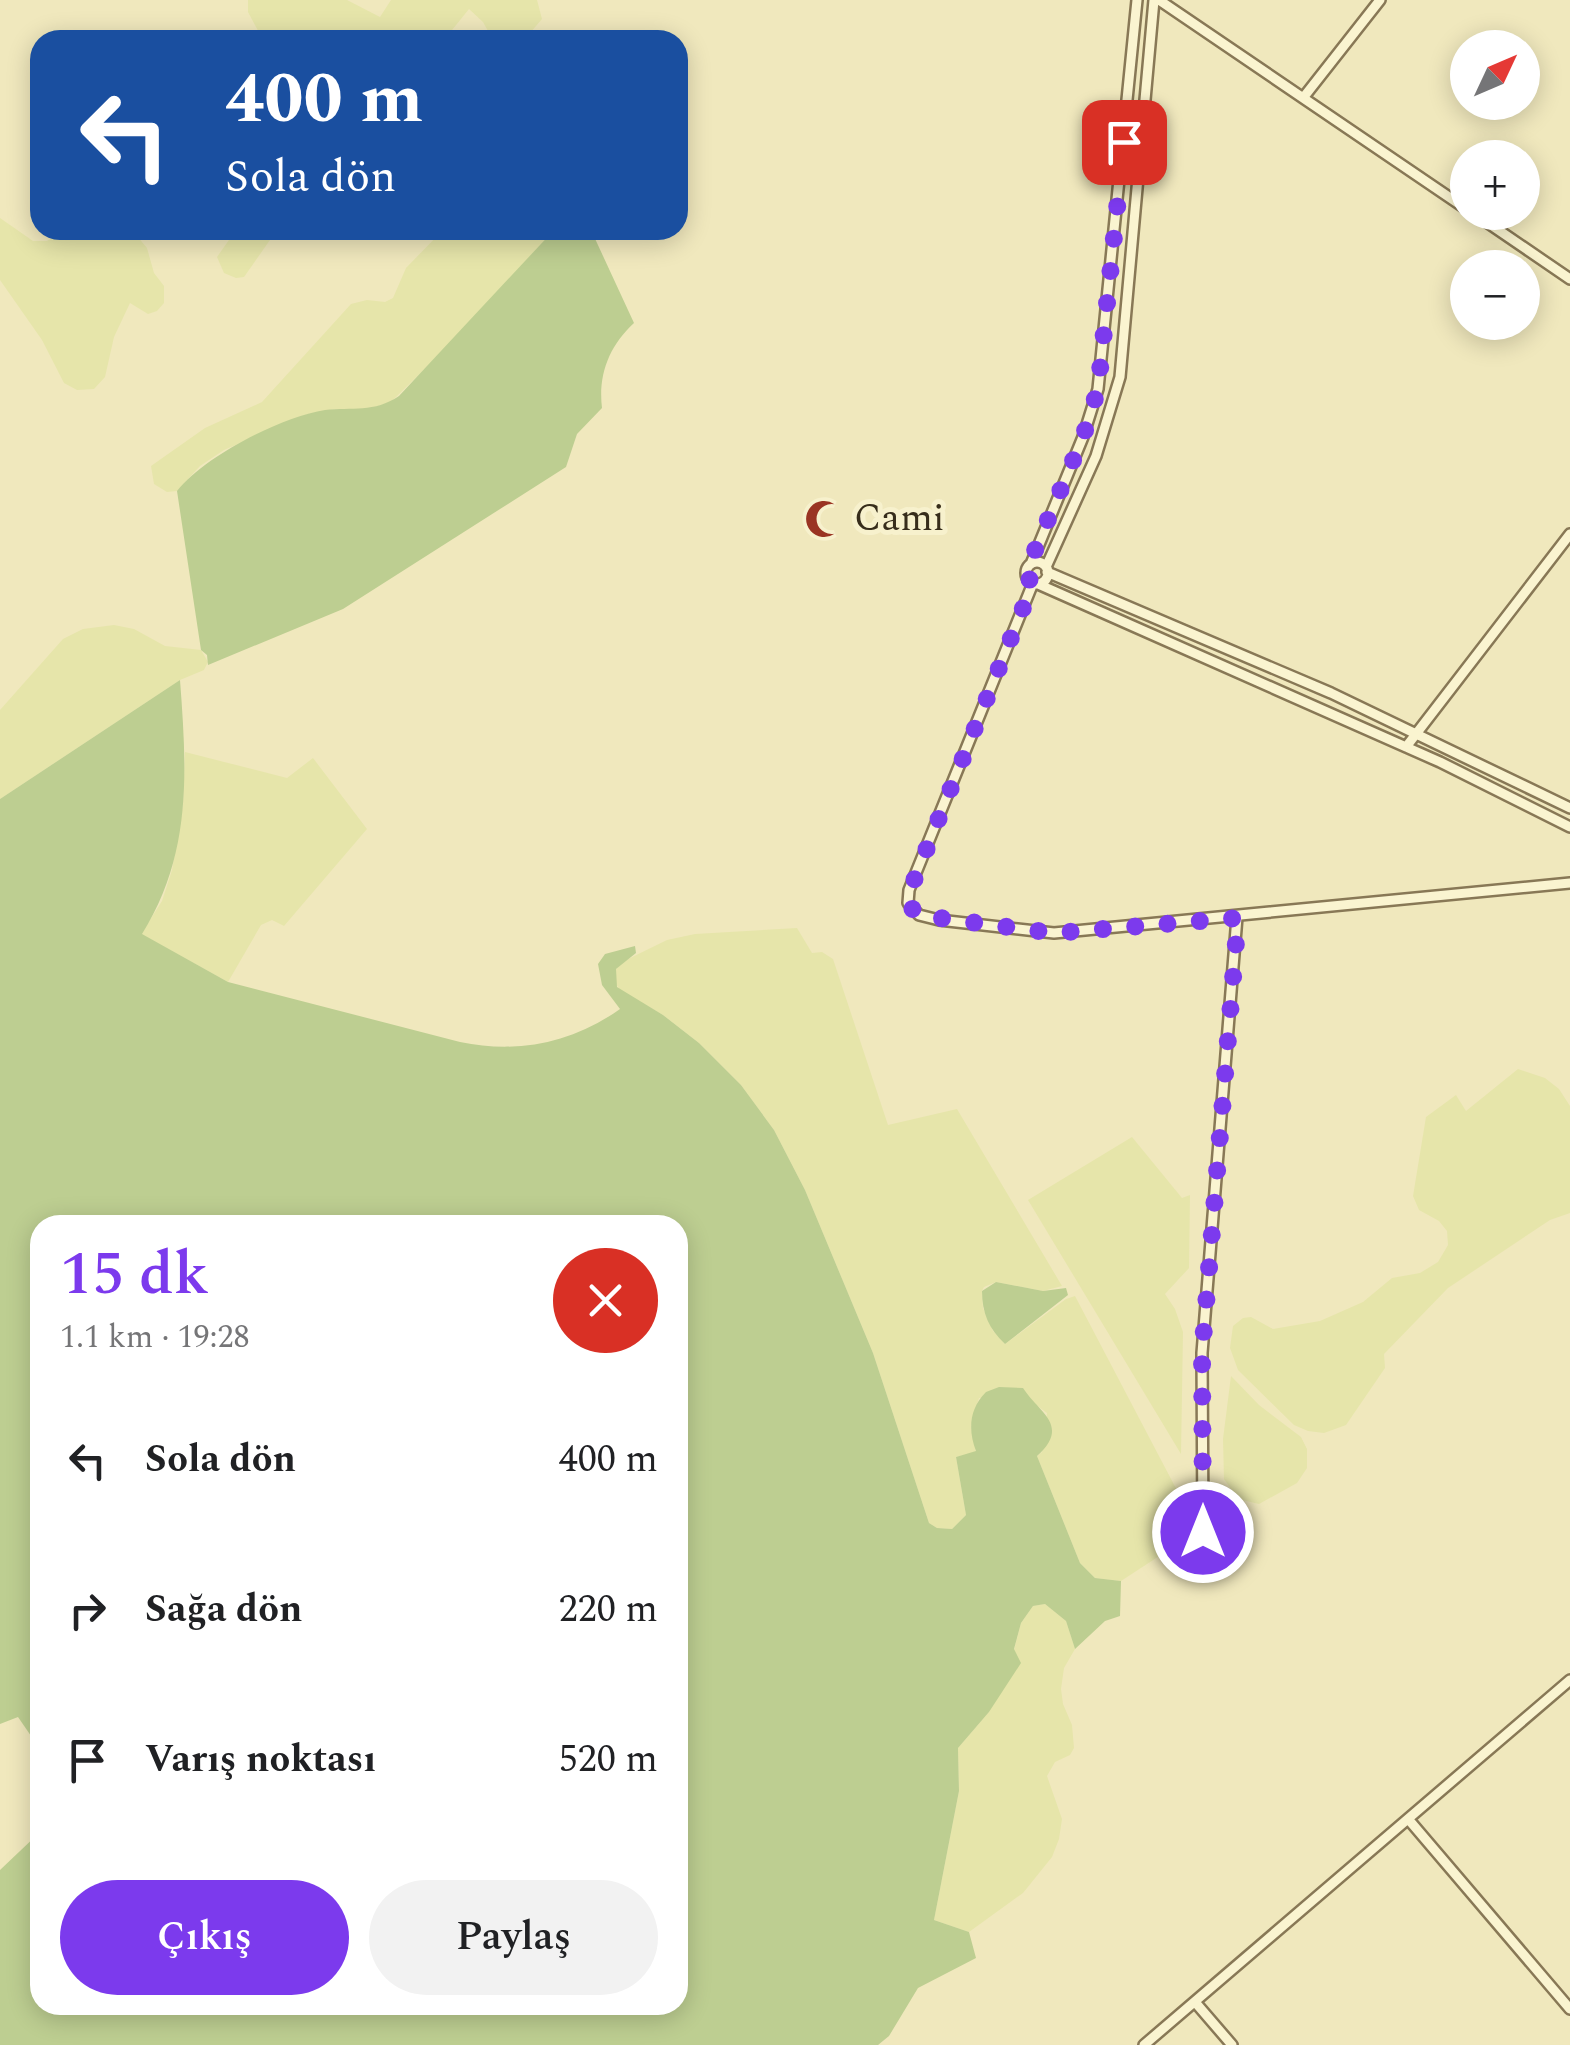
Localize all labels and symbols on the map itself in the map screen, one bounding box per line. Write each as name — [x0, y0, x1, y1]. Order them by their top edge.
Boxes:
north arrow — [1450, 30, 1540, 120]
pin — [1082, 100, 1167, 185]
place label: Cami — [854, 490, 945, 548]
mosque icon: Cami — [803, 498, 845, 540]
position arrow — [1151, 1480, 1255, 1584]

